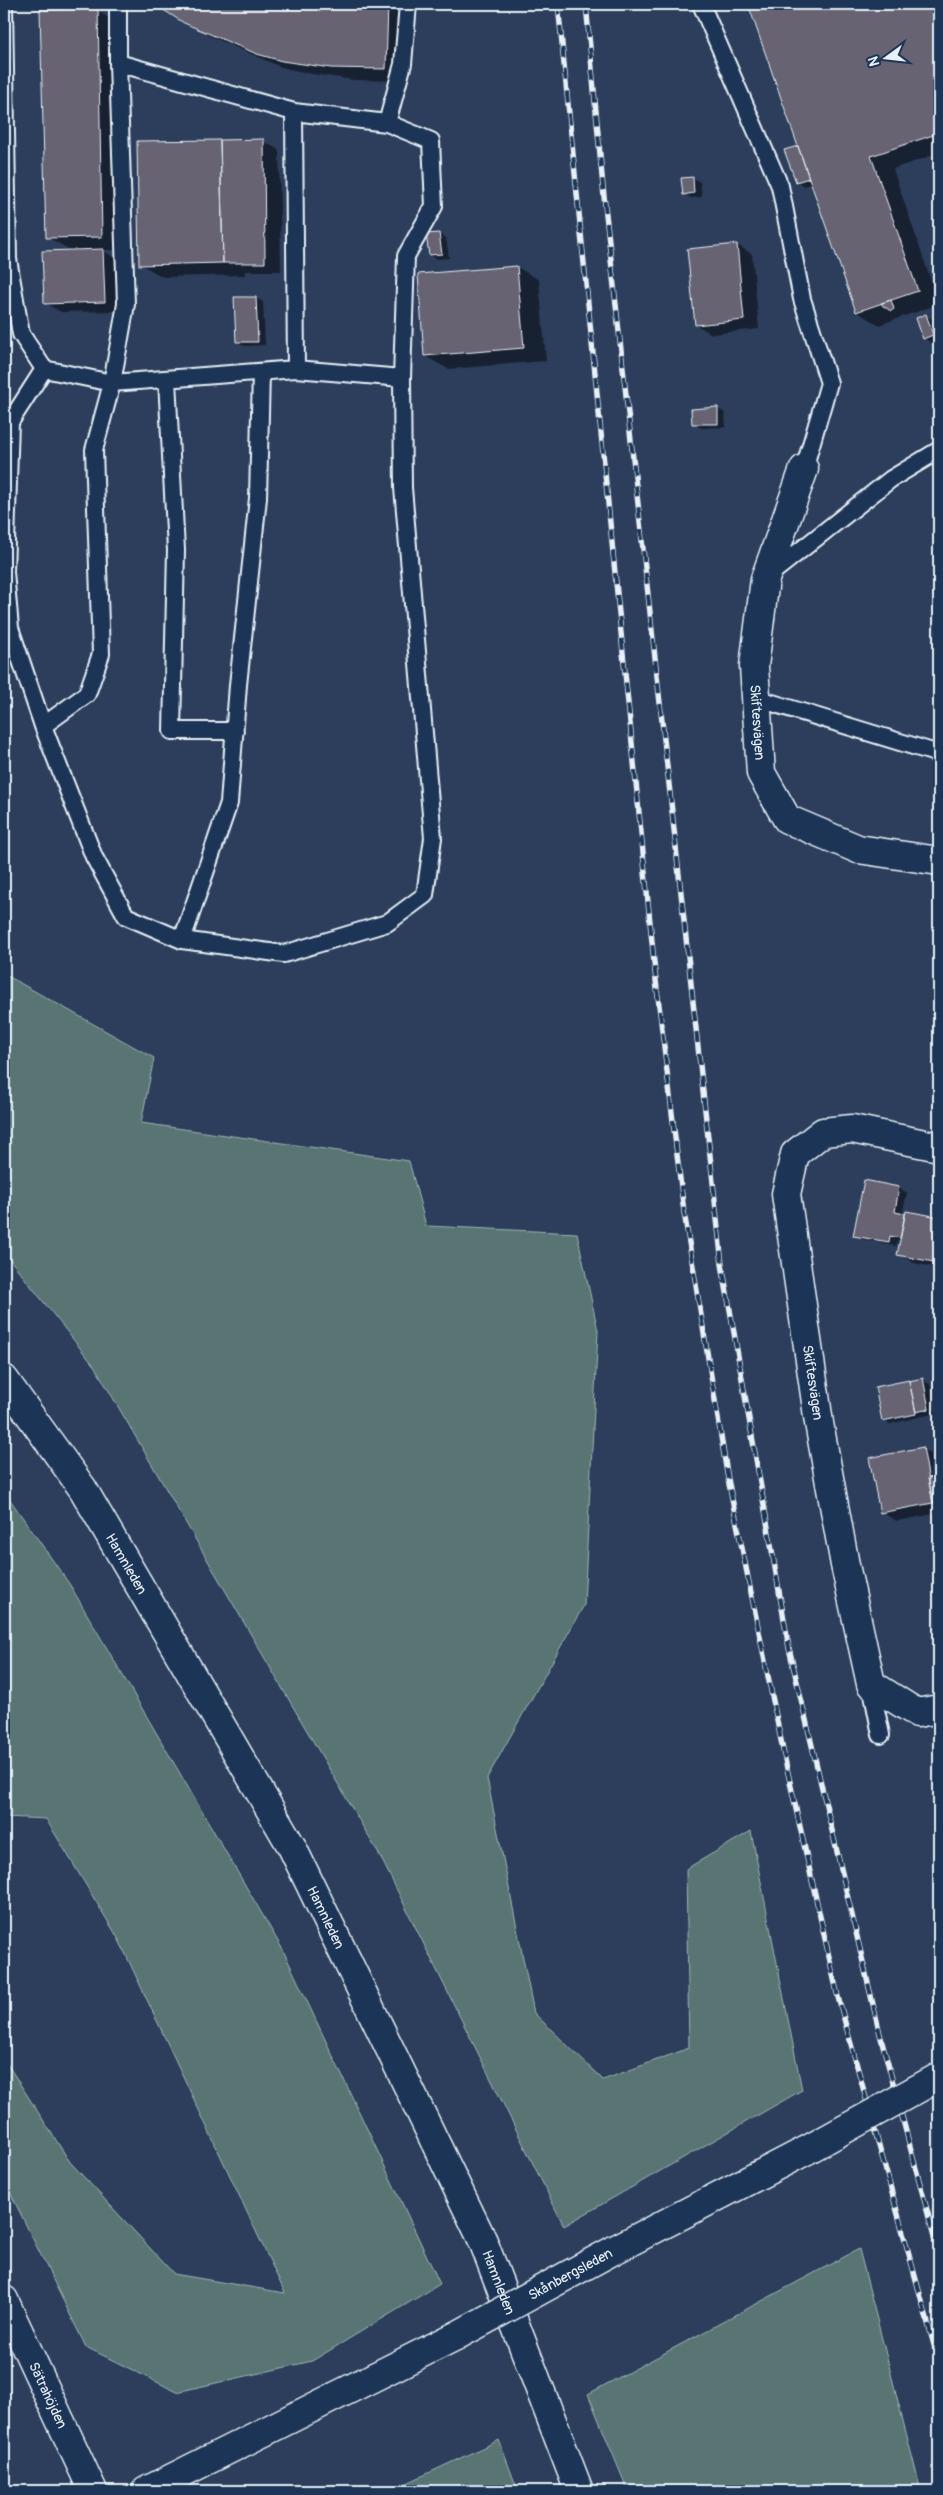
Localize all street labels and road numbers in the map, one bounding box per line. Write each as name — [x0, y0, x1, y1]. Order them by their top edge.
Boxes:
street label: Skiftesvägen — [746, 684, 768, 761]
street label: Skiftesvägen — [799, 1344, 826, 1421]
street label: Hamnleden — [102, 1531, 151, 1598]
street label: Hamnleden — [303, 1883, 348, 1952]
street label: Skånbergsleden — [525, 2245, 615, 2304]
street label: Hamnleden — [478, 2248, 518, 2317]
street label: Sätrahöjden — [25, 2360, 71, 2431]

